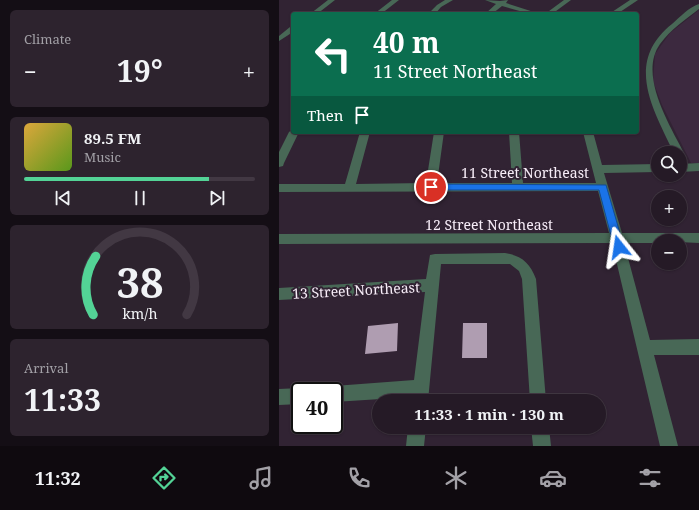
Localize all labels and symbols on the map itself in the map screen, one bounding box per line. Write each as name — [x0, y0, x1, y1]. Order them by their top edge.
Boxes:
street label: 11 Street Northeast — [461, 163, 589, 182]
pin — [414, 170, 448, 204]
street label: 12 Street Northeast — [425, 215, 553, 234]
position arrow — [598, 226, 640, 268]
street label: 13 Street Northeast — [292, 277, 420, 303]
speed limit sign: 40 — [291, 382, 343, 434]

